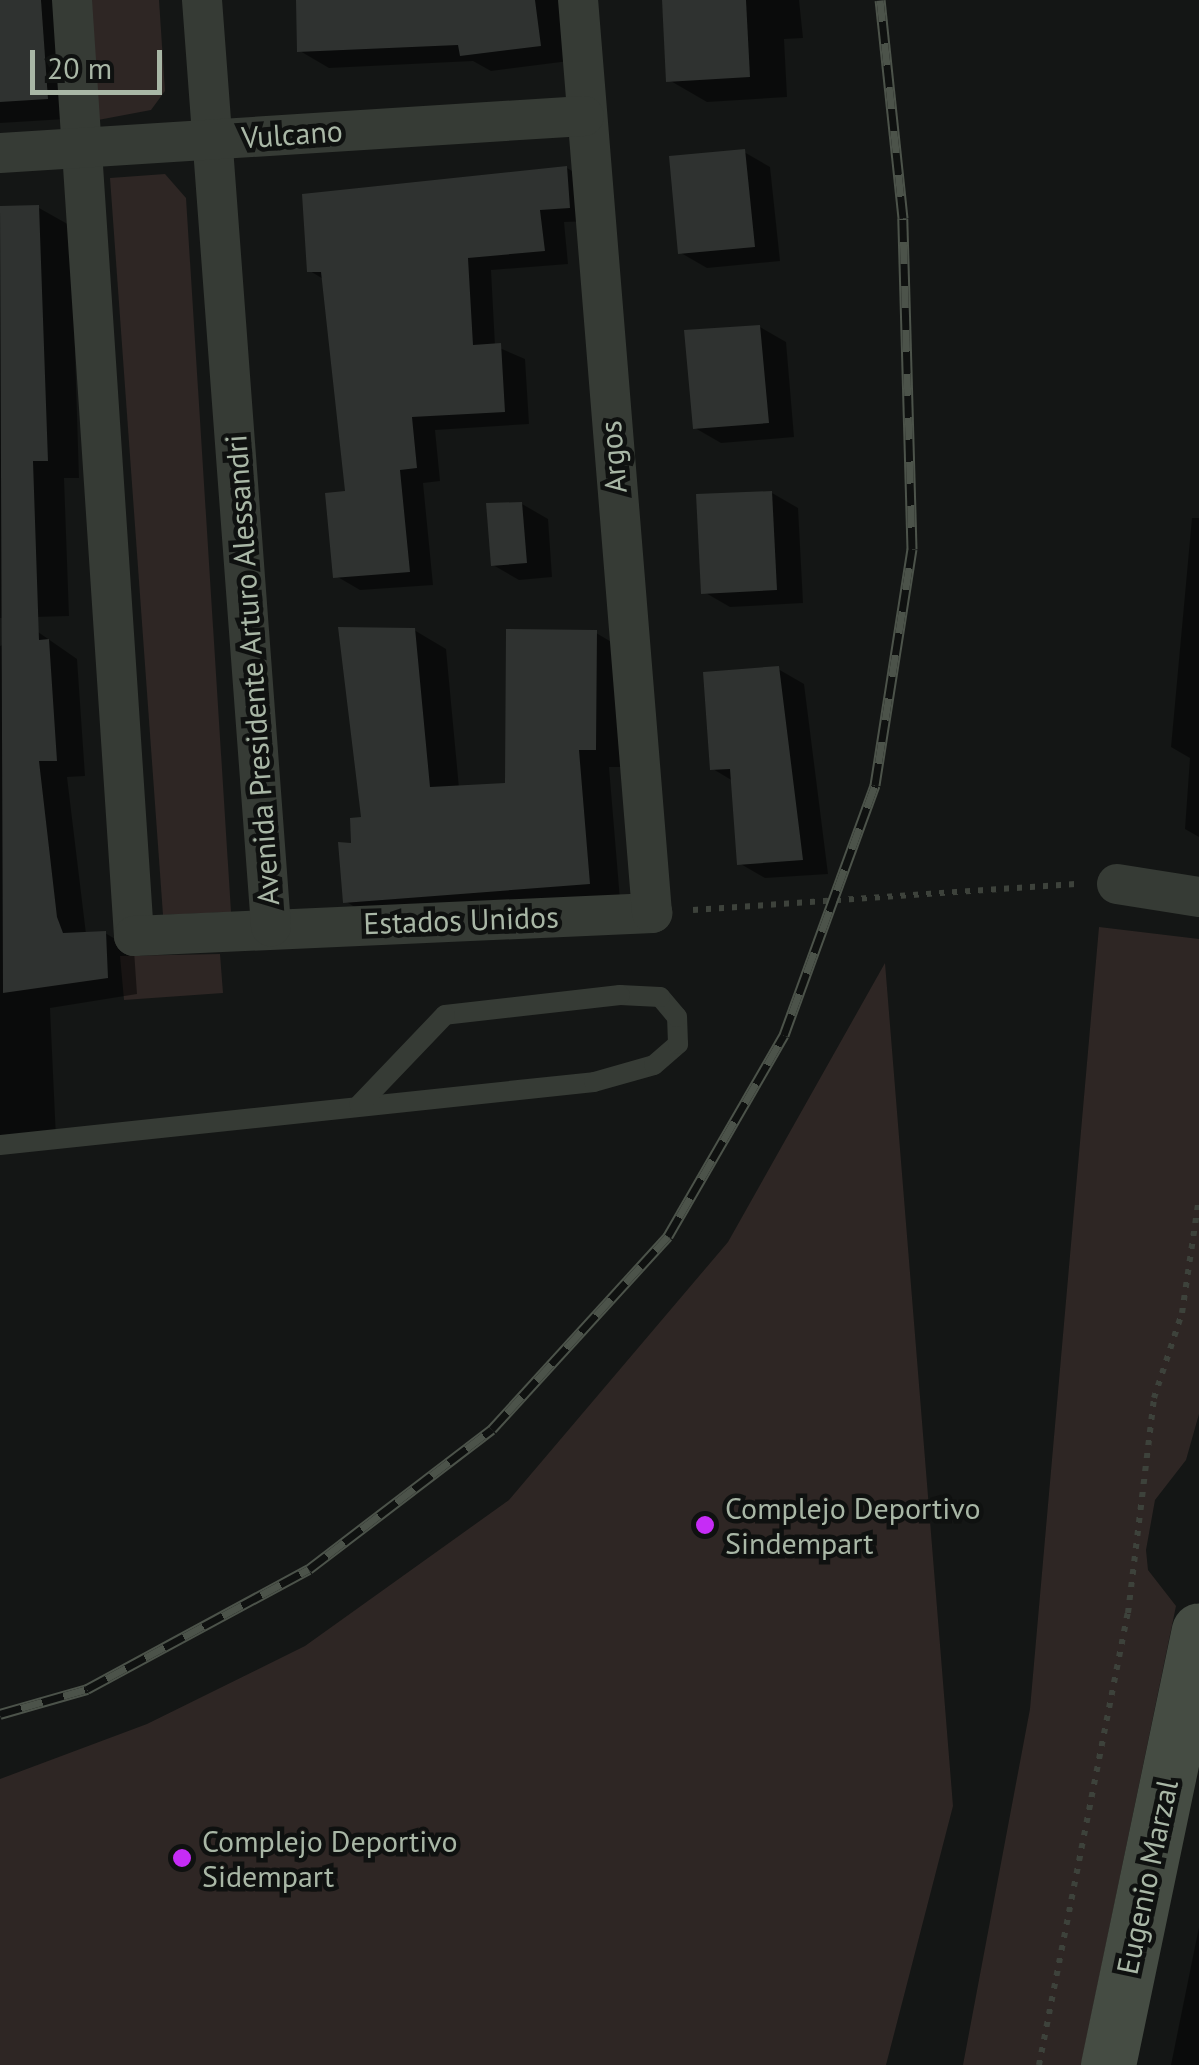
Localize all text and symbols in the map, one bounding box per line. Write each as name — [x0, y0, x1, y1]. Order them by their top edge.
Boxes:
scale bar — [35, 30, 168, 92]
text: 20 m — [47, 48, 112, 87]
street label: Vulcano — [240, 113, 344, 155]
street label: Argos — [592, 419, 634, 495]
street label: Avenida Presidente Arturo Alessandri — [218, 432, 286, 908]
street label: Estados Unidos — [363, 899, 559, 941]
place label: Complejo Deportivo Sindempart — [725, 1490, 981, 1560]
marker: Complejo Deportivo Sindempart — [694, 1514, 716, 1536]
street label: Eugenio Marzal — [1109, 1776, 1185, 1978]
place label: Complejo Deportivo Sidempart — [202, 1823, 458, 1894]
marker: Complejo Deportivo Sidempart — [171, 1847, 193, 1869]

